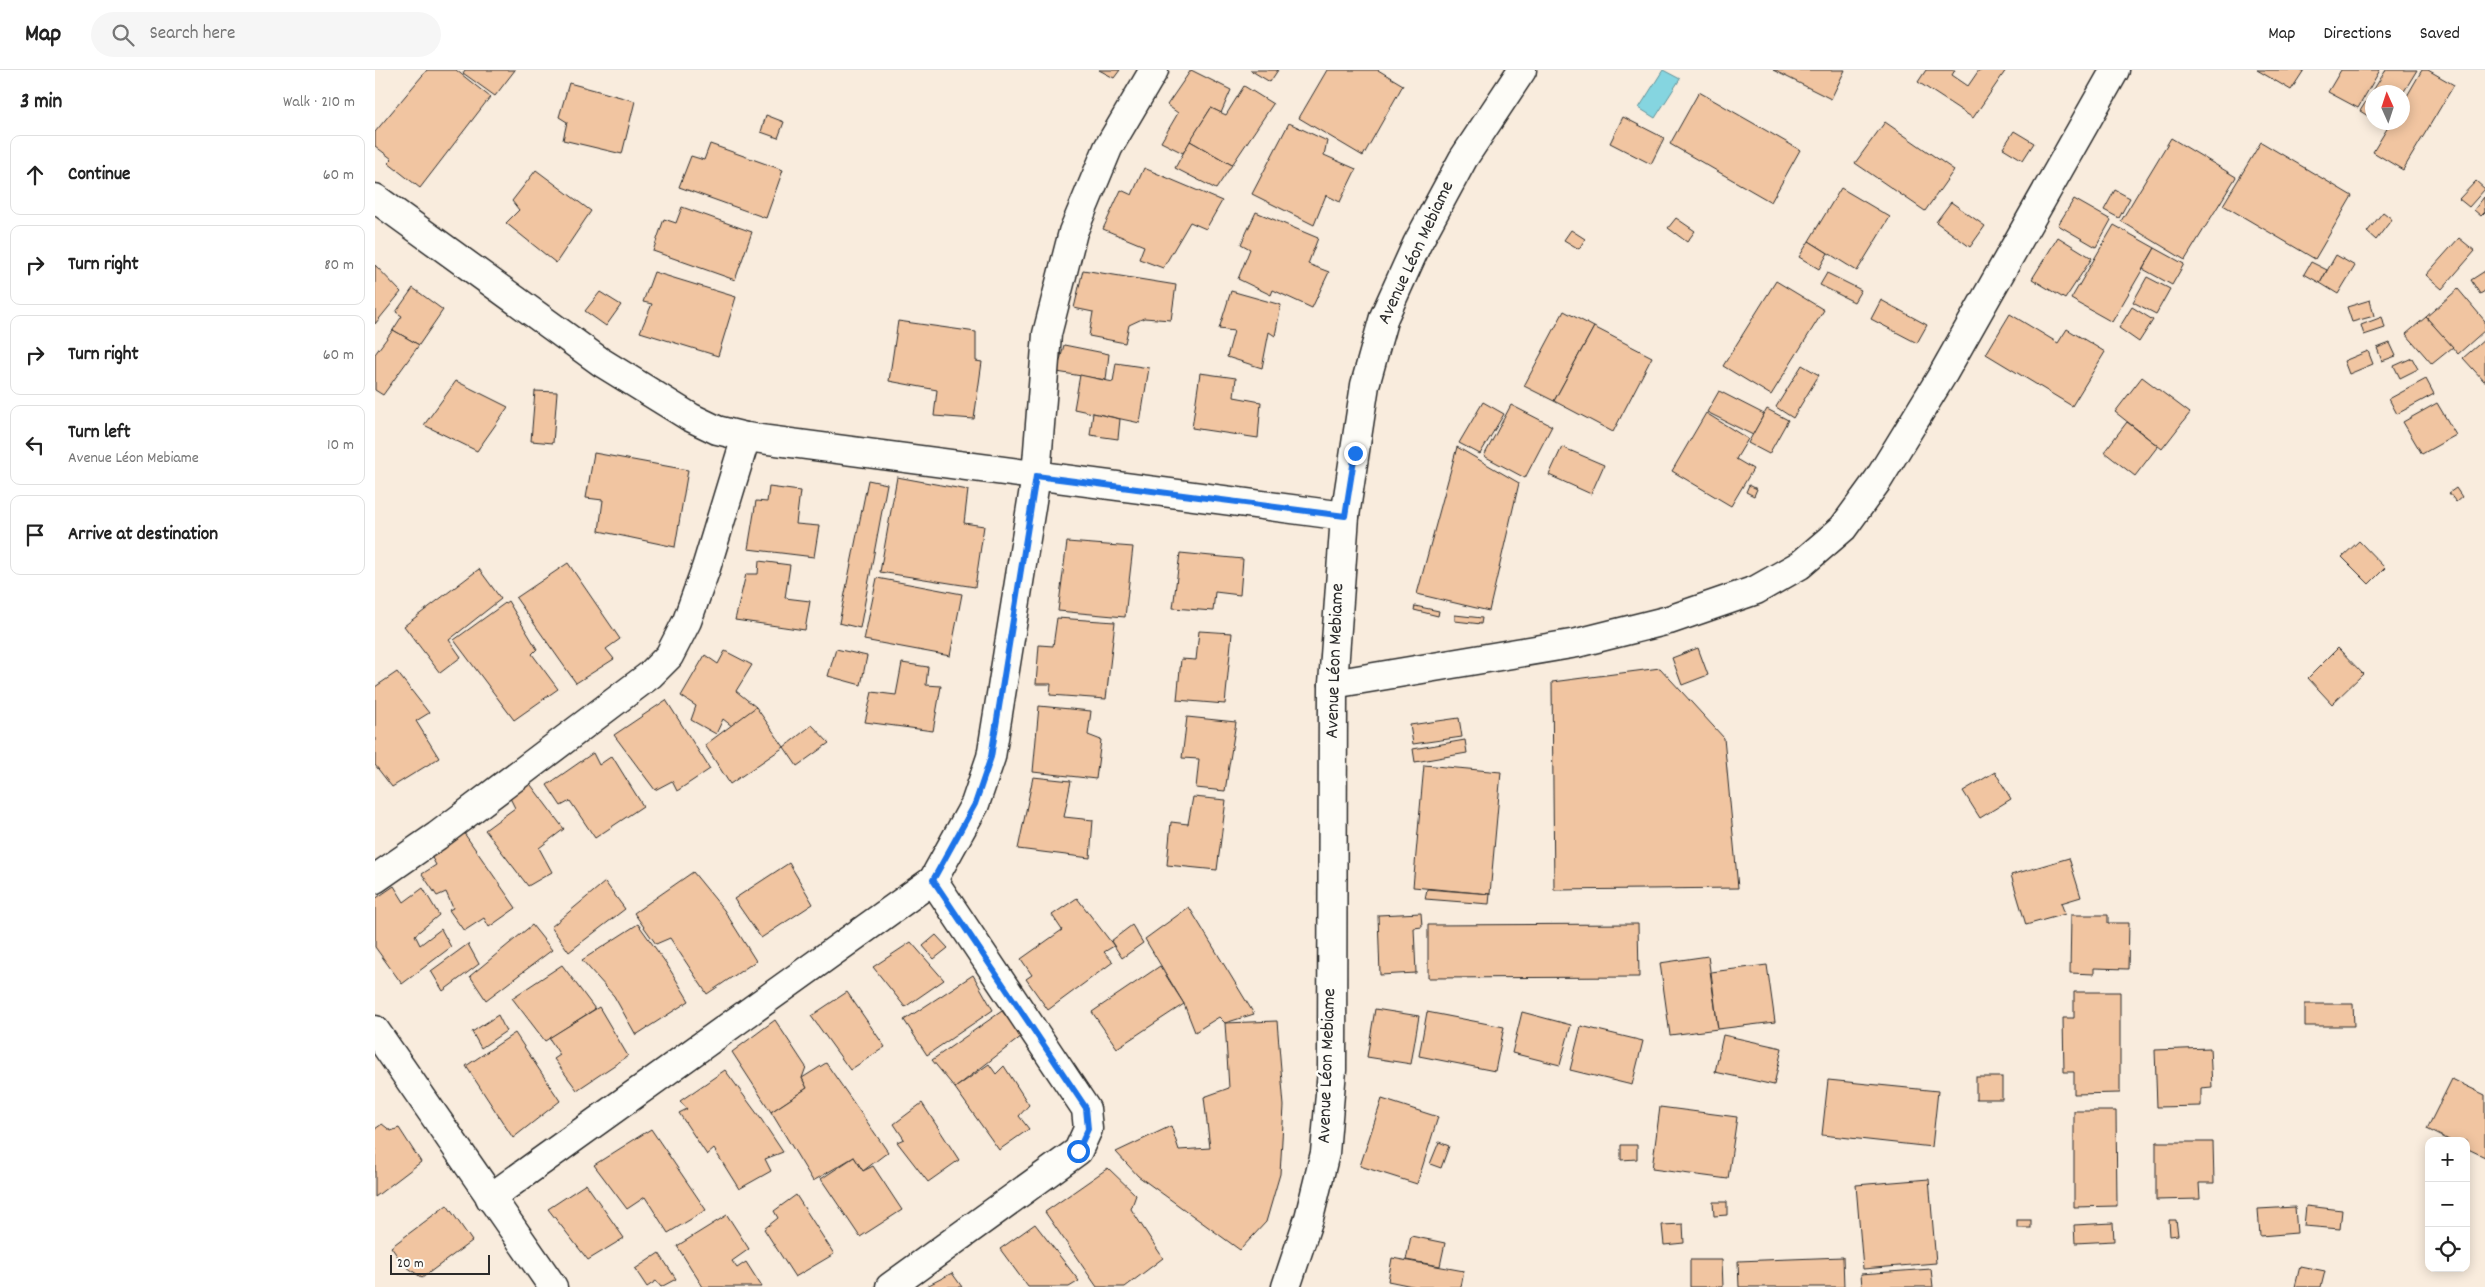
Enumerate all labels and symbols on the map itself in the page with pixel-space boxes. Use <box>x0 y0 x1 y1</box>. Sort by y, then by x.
north arrow <box>2365 85 2410 130</box>
street label: Avenue Léon Mebiame <box>1372 177 1462 329</box>
route end <box>1344 442 1367 465</box>
street label: Avenue Léon Mebiame <box>1320 583 1352 739</box>
street label: Avenue Léon Mebiame <box>1312 988 1344 1144</box>
route start <box>1067 1140 1090 1163</box>
scale bar <box>390 1252 490 1275</box>

